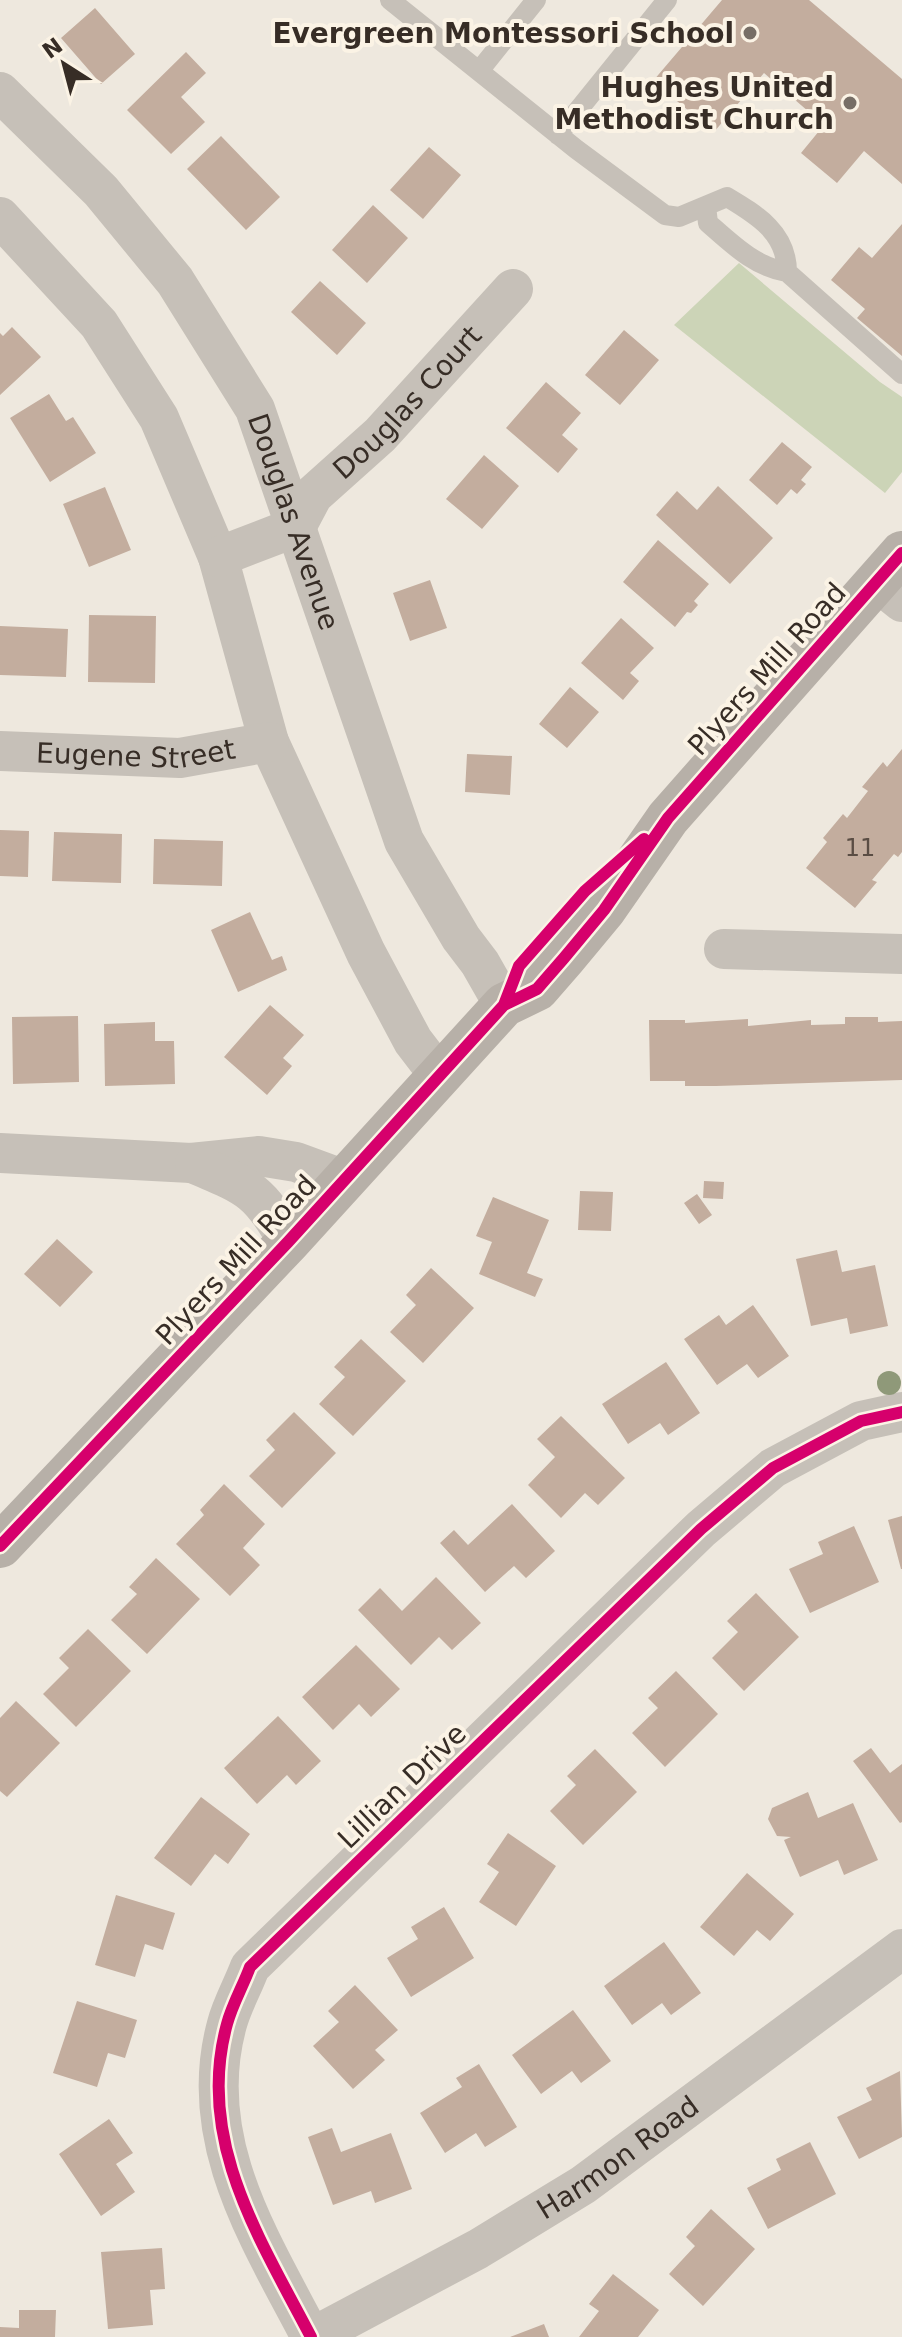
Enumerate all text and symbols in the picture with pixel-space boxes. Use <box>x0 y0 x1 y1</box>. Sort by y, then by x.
place label: Evergreen Montessori School <box>272 17 734 50</box>
north arrow <box>24 24 104 104</box>
marker: Evergreen Montessori School <box>741 24 759 42</box>
text: N <box>38 33 67 64</box>
place label: Hughes United Methodist Church <box>554 71 834 136</box>
marker: Hughes United Methodist Church <box>841 94 859 112</box>
street label: Douglas Court <box>326 319 488 486</box>
street label: Douglas Avenue <box>241 409 346 634</box>
street label: Plyers Mill Road <box>681 576 853 762</box>
street label: Eugene Street <box>36 732 238 774</box>
house number: 11 <box>845 834 875 862</box>
street label: Plyers Mill Road <box>149 1168 323 1352</box>
street label: Lillian Drive <box>331 1717 473 1855</box>
street label: Harmon Road <box>531 2089 705 2226</box>

